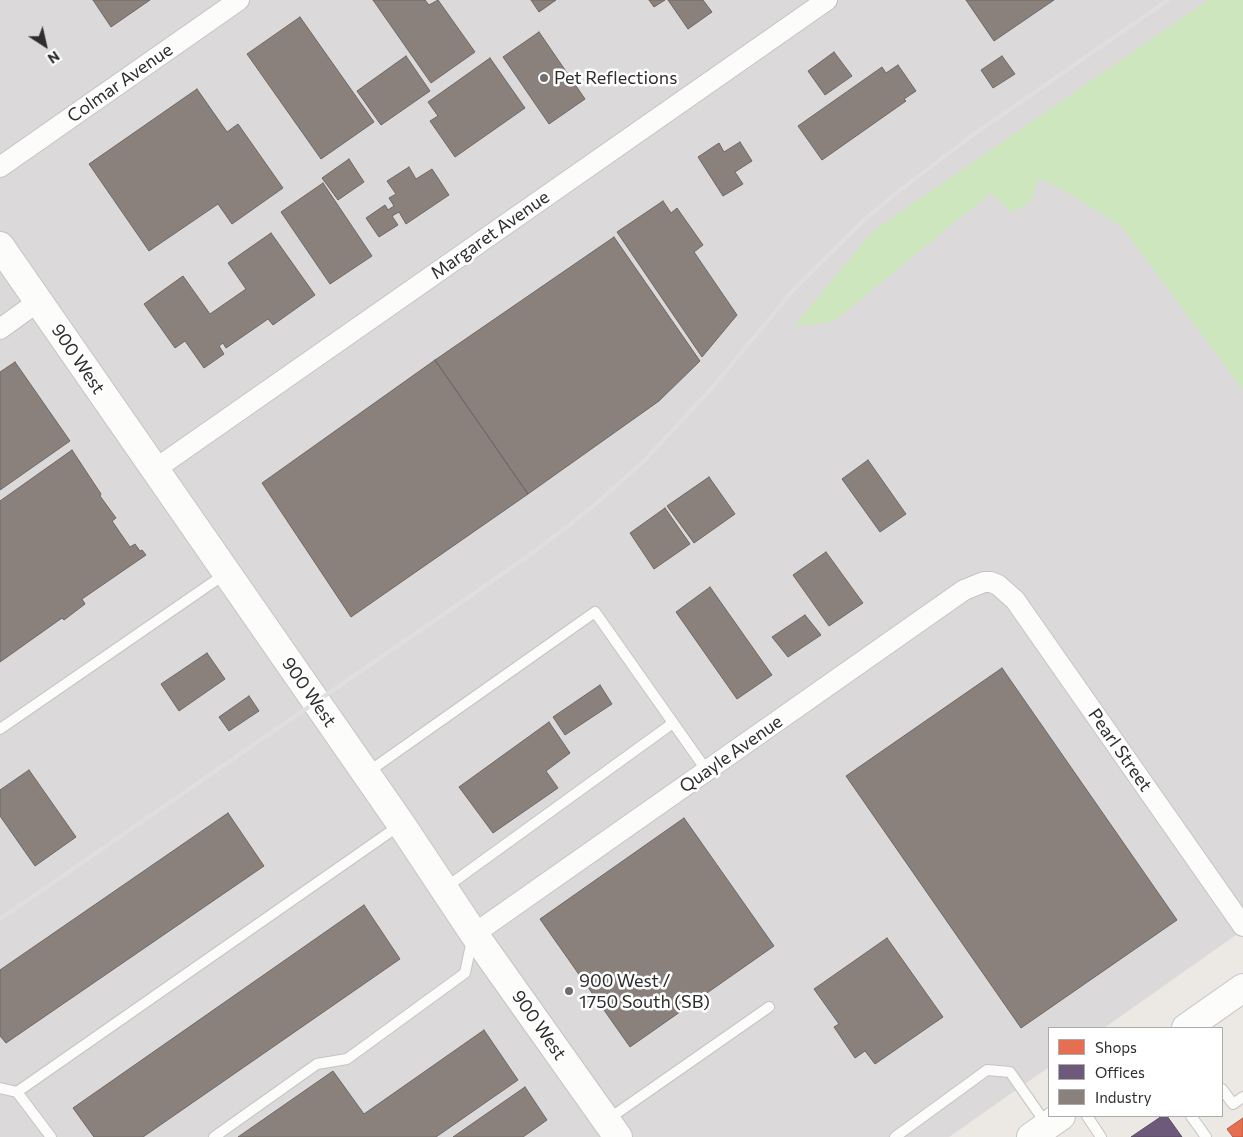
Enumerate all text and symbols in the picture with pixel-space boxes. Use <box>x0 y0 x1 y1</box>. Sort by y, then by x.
north arrow <box>20 20 70 70</box>
street label: Colmar Avenue <box>63 39 177 127</box>
text: N <box>45 48 63 68</box>
place label: Pet Reflections <box>554 67 677 89</box>
marker: Pet Reflections <box>538 72 550 84</box>
street label: Margaret Avenue <box>427 186 553 284</box>
street label: 900 West <box>47 320 109 398</box>
street label: 900 West <box>277 653 341 731</box>
street label: Pearl Street <box>1084 704 1156 796</box>
street label: Quayle Avenue <box>675 711 787 797</box>
place label: 900 West / 1750 South (SB) <box>579 970 710 1012</box>
marker: 900 West / 1750 South (SB) <box>563 985 575 997</box>
street label: 900 West <box>507 986 571 1064</box>
legend <box>1048 1027 1223 1117</box>
text: Shops <box>1095 1038 1137 1056</box>
text: Offices <box>1095 1063 1145 1081</box>
text: Industry <box>1095 1088 1152 1106</box>

